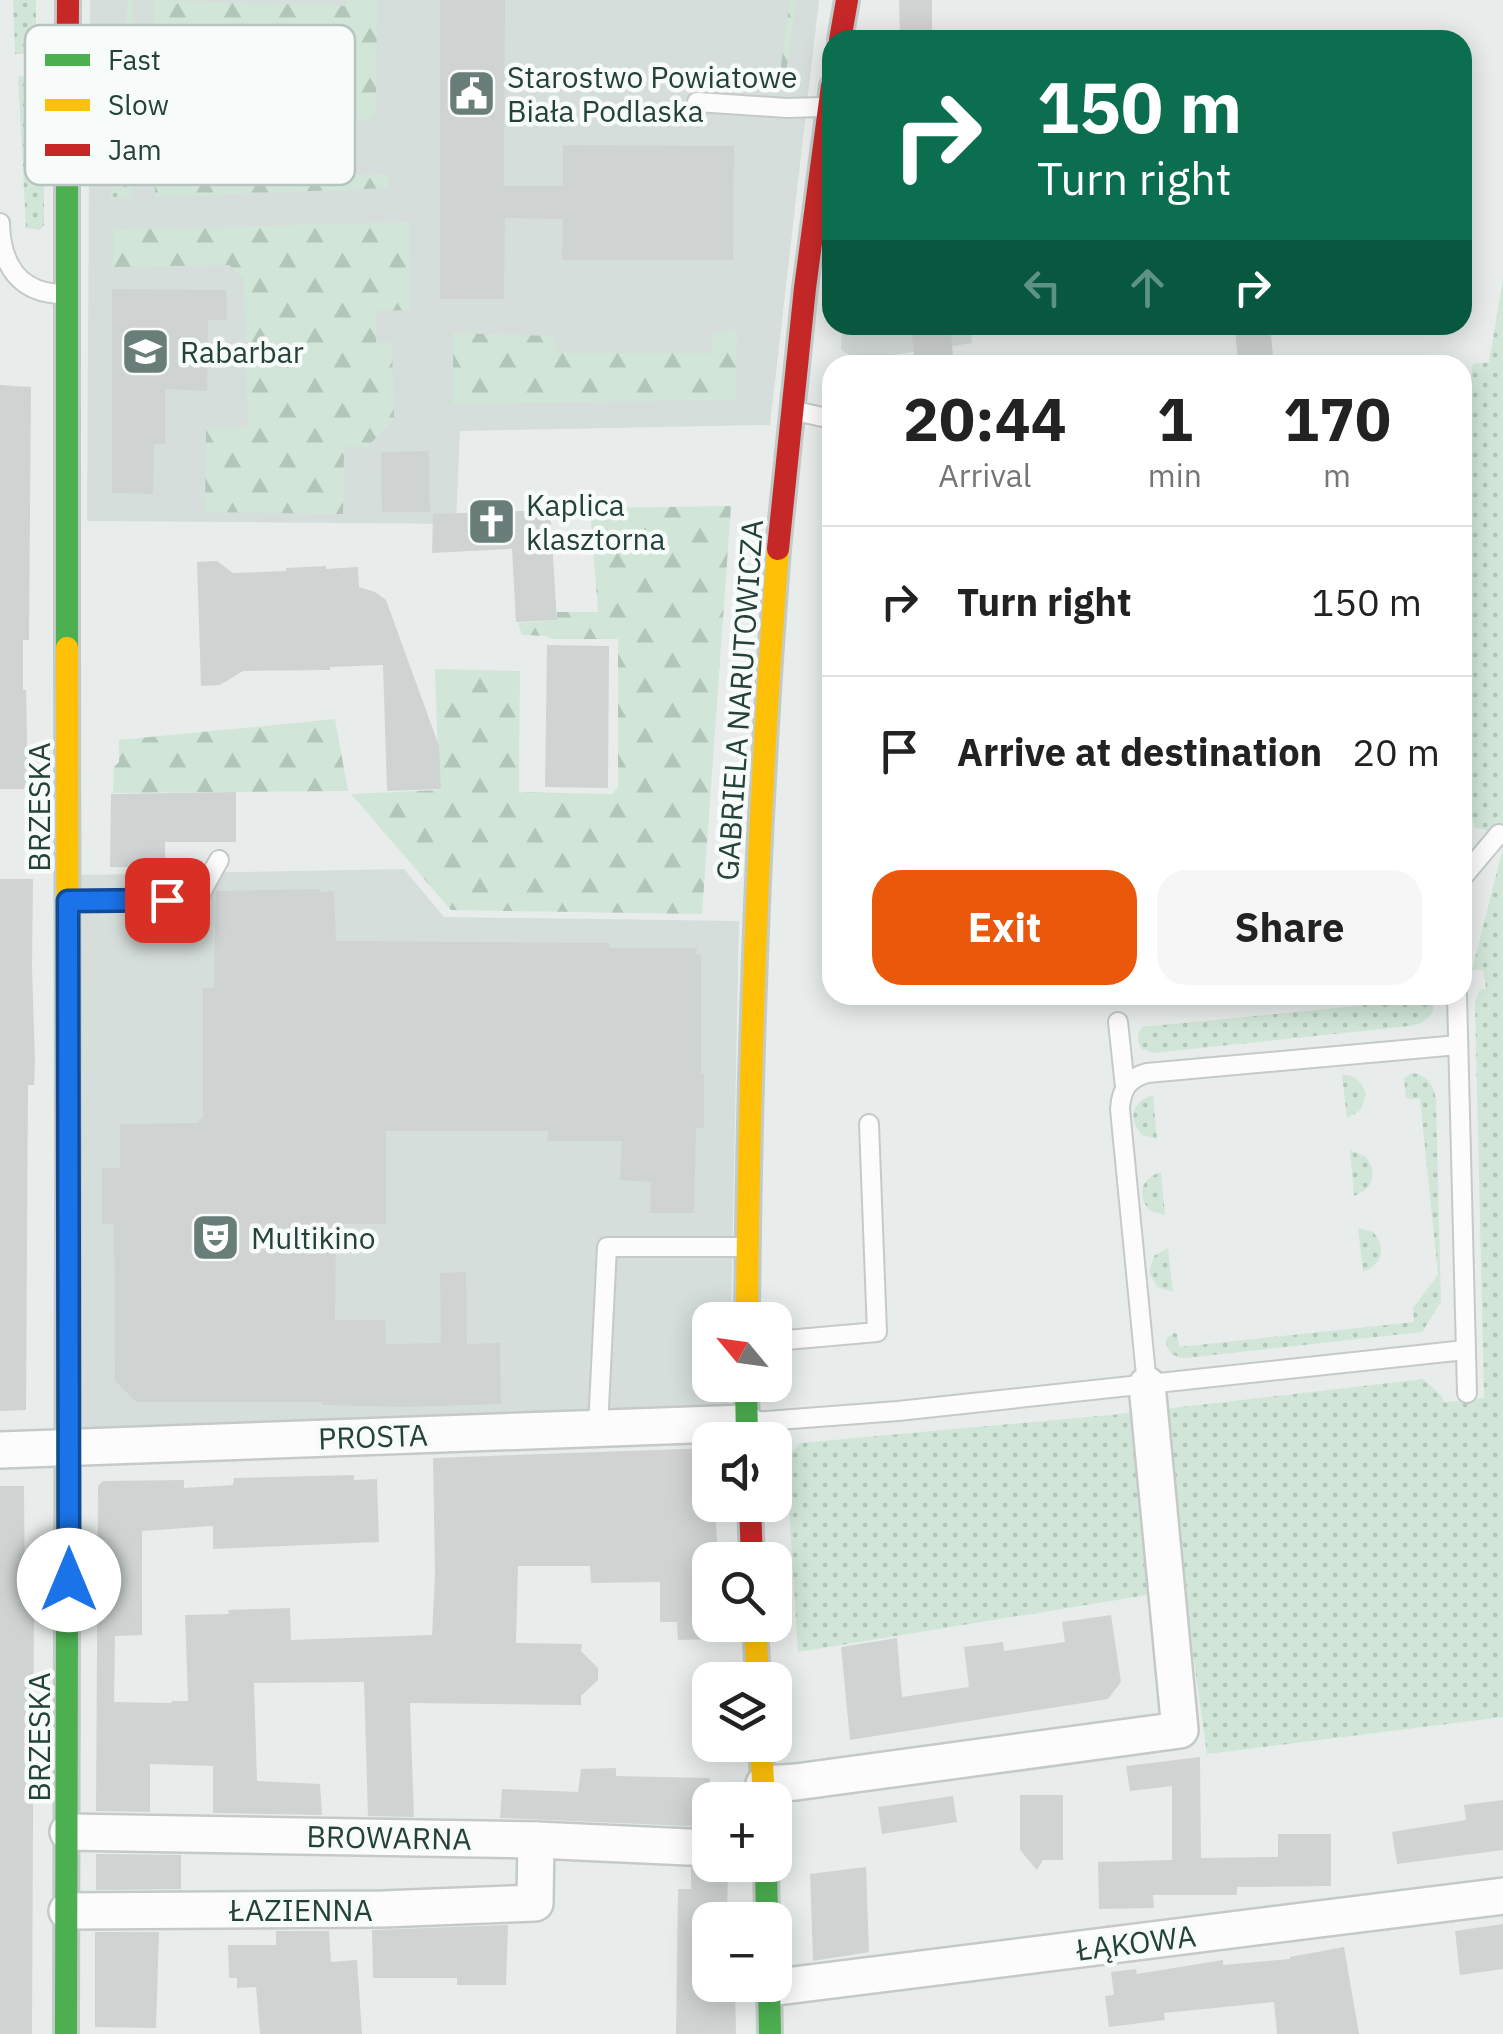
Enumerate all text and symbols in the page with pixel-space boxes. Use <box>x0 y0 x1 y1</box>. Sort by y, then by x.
legend <box>25 25 355 185</box>
text: Fast <box>108 41 161 78</box>
place label: Starostwo Powiatowe Biała Podlaska <box>507 57 798 130</box>
text: 150 m <box>1037 61 1242 152</box>
public building icon: Starostwo Powiatowe Biała Podlaska <box>446 67 498 119</box>
icon: right <box>872 70 1002 200</box>
text: Slow <box>108 86 169 123</box>
text: Jam <box>108 131 162 168</box>
text: Turn right <box>1037 149 1232 207</box>
icon: left <box>1015 260 1070 315</box>
icon: ahead <box>1120 260 1175 315</box>
icon: right <box>1225 260 1280 315</box>
school or university icon: Rabarbar <box>119 325 171 377</box>
place label: Rabarbar <box>180 332 304 371</box>
text: 20:44 <box>903 379 1067 458</box>
text: 1 <box>1157 379 1193 458</box>
text: 170 <box>1283 379 1391 458</box>
text: Arrival <box>938 454 1032 496</box>
text: min <box>1148 454 1202 496</box>
text: m <box>1323 454 1351 496</box>
place label: Kaplica klasztorna <box>526 485 666 558</box>
church icon: Kaplica klasztorna <box>465 495 517 547</box>
street label: GABRIELA NARUTOWICZA <box>707 518 771 882</box>
icon: right <box>872 574 927 629</box>
text: Turn right <box>957 577 1132 626</box>
text: 150 m <box>1311 577 1422 626</box>
icon: arrive <box>872 724 927 779</box>
text: Arrive at destination <box>957 727 1322 776</box>
text: 20 m <box>1352 727 1440 776</box>
street label: BRZESKA <box>19 742 58 872</box>
pin <box>125 858 210 943</box>
button: Exit <box>872 870 1137 985</box>
button: Share <box>1157 870 1422 985</box>
icon: arrive <box>140 873 195 928</box>
theatre icon: Multikino <box>190 1211 242 1263</box>
place label: Multikino <box>251 1218 376 1257</box>
north arrow <box>692 1302 792 1402</box>
map controls <box>692 1302 792 2002</box>
street label: PROSTA <box>317 1415 429 1457</box>
button: sound <box>692 1422 792 1522</box>
position arrow <box>17 1528 121 1632</box>
button: search <box>692 1542 792 1642</box>
button: layers <box>692 1662 792 1762</box>
street label: BRZESKA <box>19 1672 58 1802</box>
button: + <box>692 1782 792 1882</box>
street label: BROWARNA <box>306 1816 472 1858</box>
street label: ŁAZIENNA <box>228 1890 373 1929</box>
button: − <box>692 1902 792 2002</box>
street label: ŁĄKOWA <box>1073 1915 1198 1969</box>

